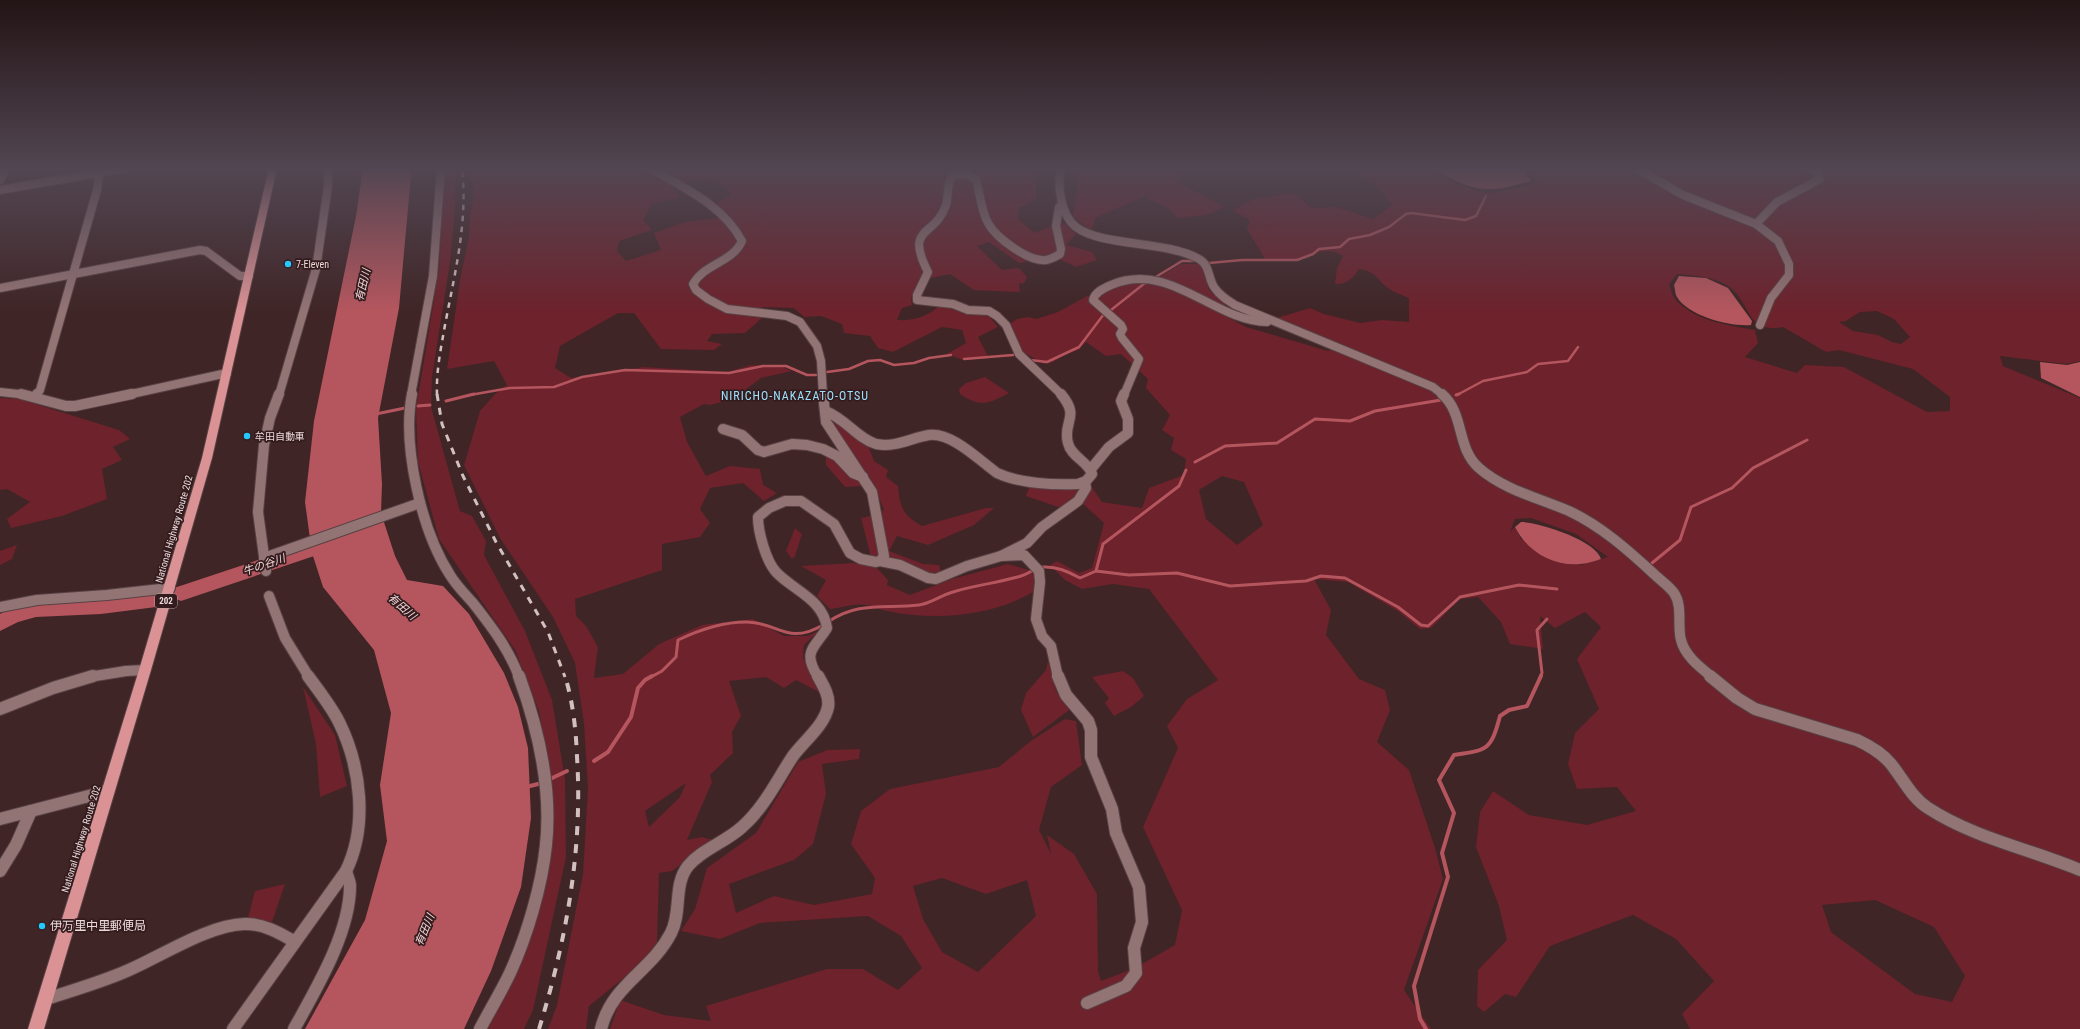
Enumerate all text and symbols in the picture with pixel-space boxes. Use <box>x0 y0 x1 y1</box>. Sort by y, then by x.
marker: 7-Eleven <box>283 259 293 269</box>
place label: 7-Eleven <box>296 259 329 270</box>
water label: 有田川 <box>353 266 373 303</box>
district label: NIRICHO-NAKAZATO-OTSU <box>721 389 869 403</box>
marker: 牟田自動車 <box>242 431 252 441</box>
place label: 牟田自動車 <box>255 431 305 442</box>
street label: National Highway Route 202 <box>153 474 195 584</box>
water label: 牛の谷川 <box>241 551 288 578</box>
water label: 有田川 <box>385 591 419 623</box>
road number: 202 <box>155 594 177 608</box>
street label: National Highway Route 202 <box>59 784 103 894</box>
water label: 有田川 <box>413 911 438 948</box>
place label: 伊万里中里郵便局 <box>50 919 146 933</box>
marker: 伊万里中里郵便局 <box>37 921 47 931</box>

